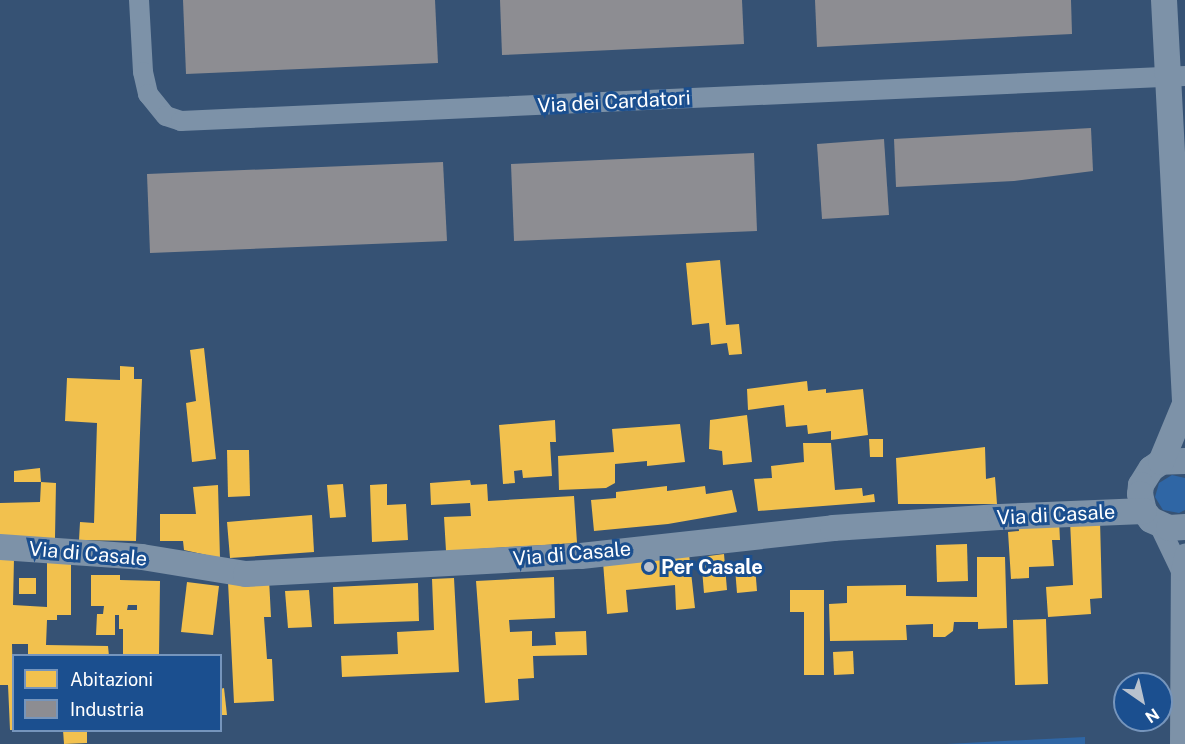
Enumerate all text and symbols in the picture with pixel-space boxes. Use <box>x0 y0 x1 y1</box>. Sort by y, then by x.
street label: Via dei Cardatori <box>537 86 691 118</box>
street label: Via di Casale <box>996 500 1116 530</box>
street label: Via di Casale <box>28 537 148 571</box>
street label: Via di Casale <box>512 537 632 571</box>
place label: Per Casale <box>661 555 763 579</box>
marker: Per Casale <box>642 560 656 574</box>
legend <box>12 654 222 732</box>
text: Abitazioni <box>70 669 153 690</box>
north arrow <box>1113 672 1173 732</box>
text: Industria <box>70 699 144 720</box>
text: N <box>1142 704 1163 727</box>

